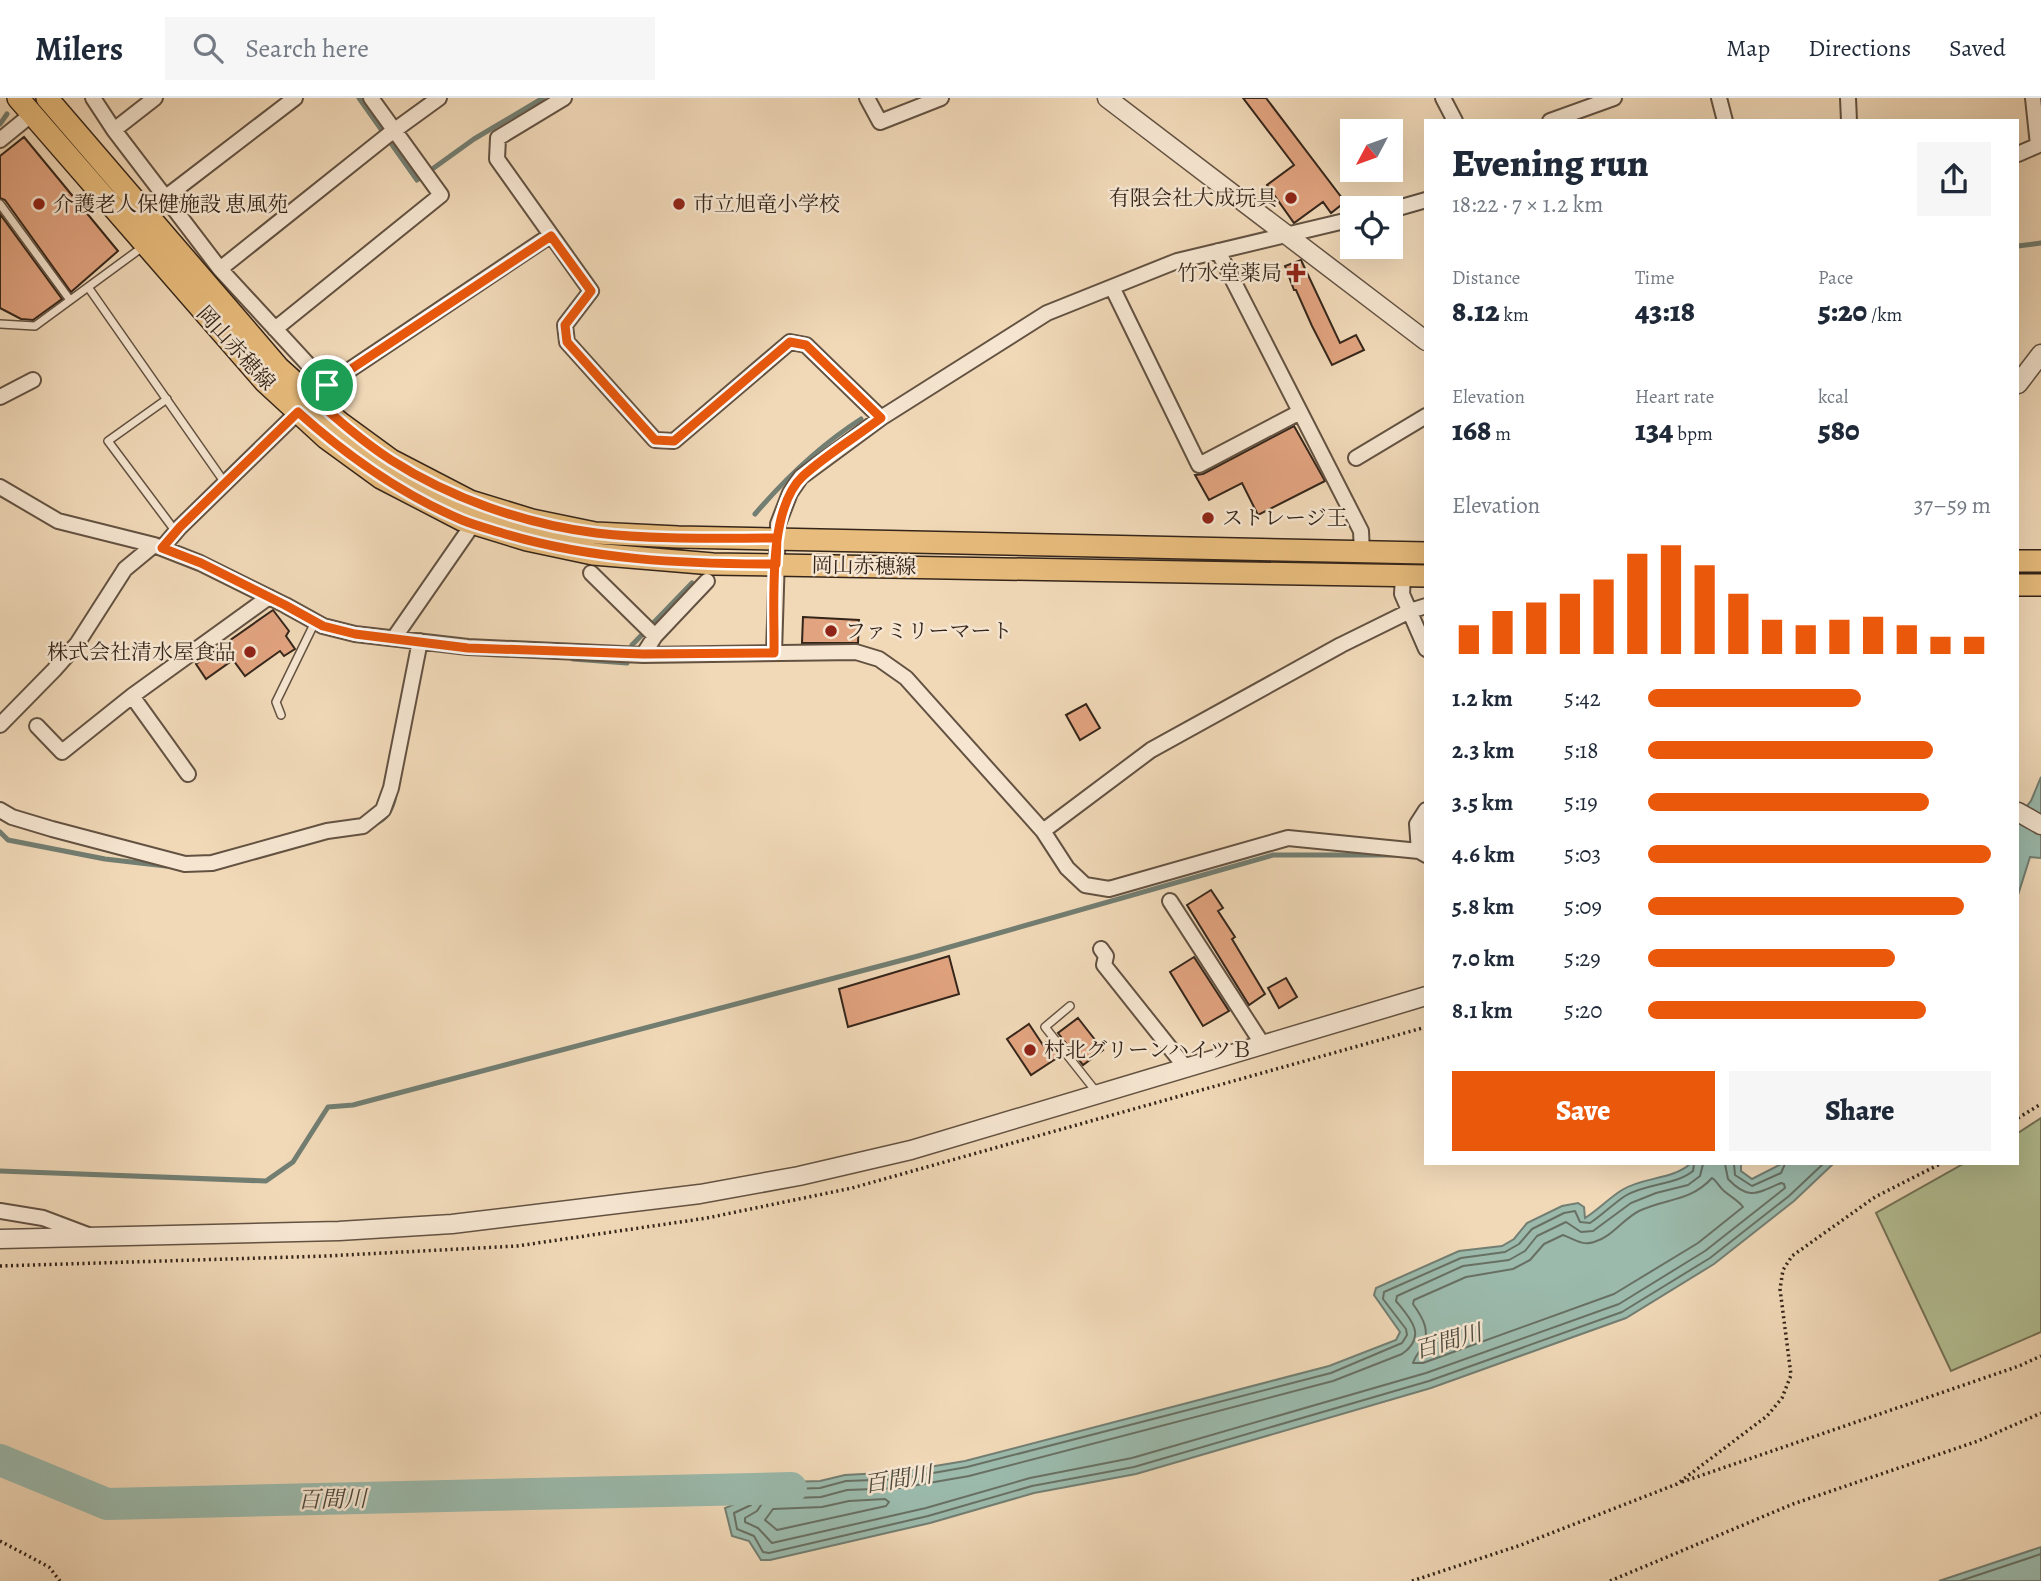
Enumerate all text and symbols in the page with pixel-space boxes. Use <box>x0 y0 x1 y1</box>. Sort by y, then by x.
search box <box>165 17 655 80</box>
text: Milers <box>35 26 123 71</box>
icon: search <box>189 29 227 67</box>
text: Search here <box>245 31 369 66</box>
text: Map <box>1726 32 1770 64</box>
text: Directions <box>1808 32 1911 64</box>
text: Saved <box>1949 32 2006 64</box>
north arrow <box>1340 119 1404 182</box>
map controls <box>1340 119 1403 259</box>
text: Evening run <box>1452 137 1649 189</box>
button: share <box>1917 142 1991 216</box>
place label: 有限会社大成玩具 <box>1109 184 1277 212</box>
text: 18:22 · 7 × 1.2 km <box>1452 189 1603 220</box>
place label: 介護老人保健施設 恵風苑 <box>53 190 288 218</box>
place label: 市立旭竜小学校 <box>693 190 840 218</box>
marker: 有限会社大成玩具 <box>1283 190 1299 206</box>
marker: 介護老人保健施設 恵風苑 <box>31 196 47 212</box>
marker: 市立旭竜小学校 <box>671 196 687 212</box>
button: locate <box>1340 196 1403 259</box>
place label: 竹水堂薬局 <box>1177 259 1282 287</box>
marker: 竹水堂薬局 <box>1288 265 1304 281</box>
text: Distance <box>1452 265 1520 291</box>
text: Time <box>1635 265 1674 291</box>
text: Pace <box>1818 265 1853 291</box>
text: 8.12 <box>1452 291 1500 331</box>
text: 43:18 <box>1635 291 1695 331</box>
text: 5:20 <box>1818 291 1867 331</box>
street label: 岡山赤穂線 <box>190 300 282 396</box>
text: km <box>1500 302 1529 328</box>
text: /km <box>1867 302 1902 328</box>
pin <box>297 355 357 415</box>
icon: arrive <box>308 366 346 404</box>
text: Elevation <box>1452 384 1525 410</box>
text: Heart rate <box>1635 384 1714 410</box>
text: kcal <box>1818 384 1848 410</box>
text: 168 <box>1452 410 1491 450</box>
text: 134 <box>1635 410 1674 450</box>
text: 580 <box>1818 410 1860 450</box>
text: m <box>1491 421 1511 447</box>
text: bpm <box>1674 421 1713 447</box>
text: Elevation <box>1452 490 1540 521</box>
text: 37–59 m <box>1914 490 1991 521</box>
place label: ストレージ王 <box>1222 504 1348 532</box>
marker: ストレージ王 <box>1200 510 1216 526</box>
street label: 岡山赤穂線 <box>811 551 917 581</box>
place label: ファミリーマート <box>845 617 1013 645</box>
marker: ファミリーマート <box>823 623 839 639</box>
place label: 株式会社清水屋食品 <box>47 638 236 666</box>
marker: 株式会社清水屋食品 <box>242 644 258 660</box>
text: 1.2 km <box>1452 683 1513 714</box>
text: 5:42 <box>1564 683 1601 714</box>
text: 2.3 km <box>1452 735 1515 766</box>
text: 5:18 <box>1564 735 1598 766</box>
text: 3.5 km <box>1452 787 1513 818</box>
text: 5:19 <box>1564 787 1598 818</box>
text: 4.6 km <box>1452 839 1515 870</box>
text: 5:03 <box>1564 839 1601 870</box>
text: 5.8 km <box>1452 891 1514 922</box>
text: 5:09 <box>1564 891 1602 922</box>
text: 7.0 km <box>1452 943 1515 974</box>
text: 5:29 <box>1564 943 1601 974</box>
text: 8.1 km <box>1452 995 1513 1026</box>
text: 5:20 <box>1564 995 1603 1026</box>
place label: 村北グリーンハイツＢ <box>1044 1036 1252 1064</box>
marker: 村北グリーンハイツＢ <box>1022 1042 1038 1058</box>
button: Save <box>1452 1071 1715 1151</box>
button: Share <box>1729 1071 1991 1151</box>
water label: 百間川 <box>1411 1316 1488 1366</box>
water label: 百間川 <box>862 1458 938 1500</box>
water label: 百間川 <box>297 1483 370 1516</box>

